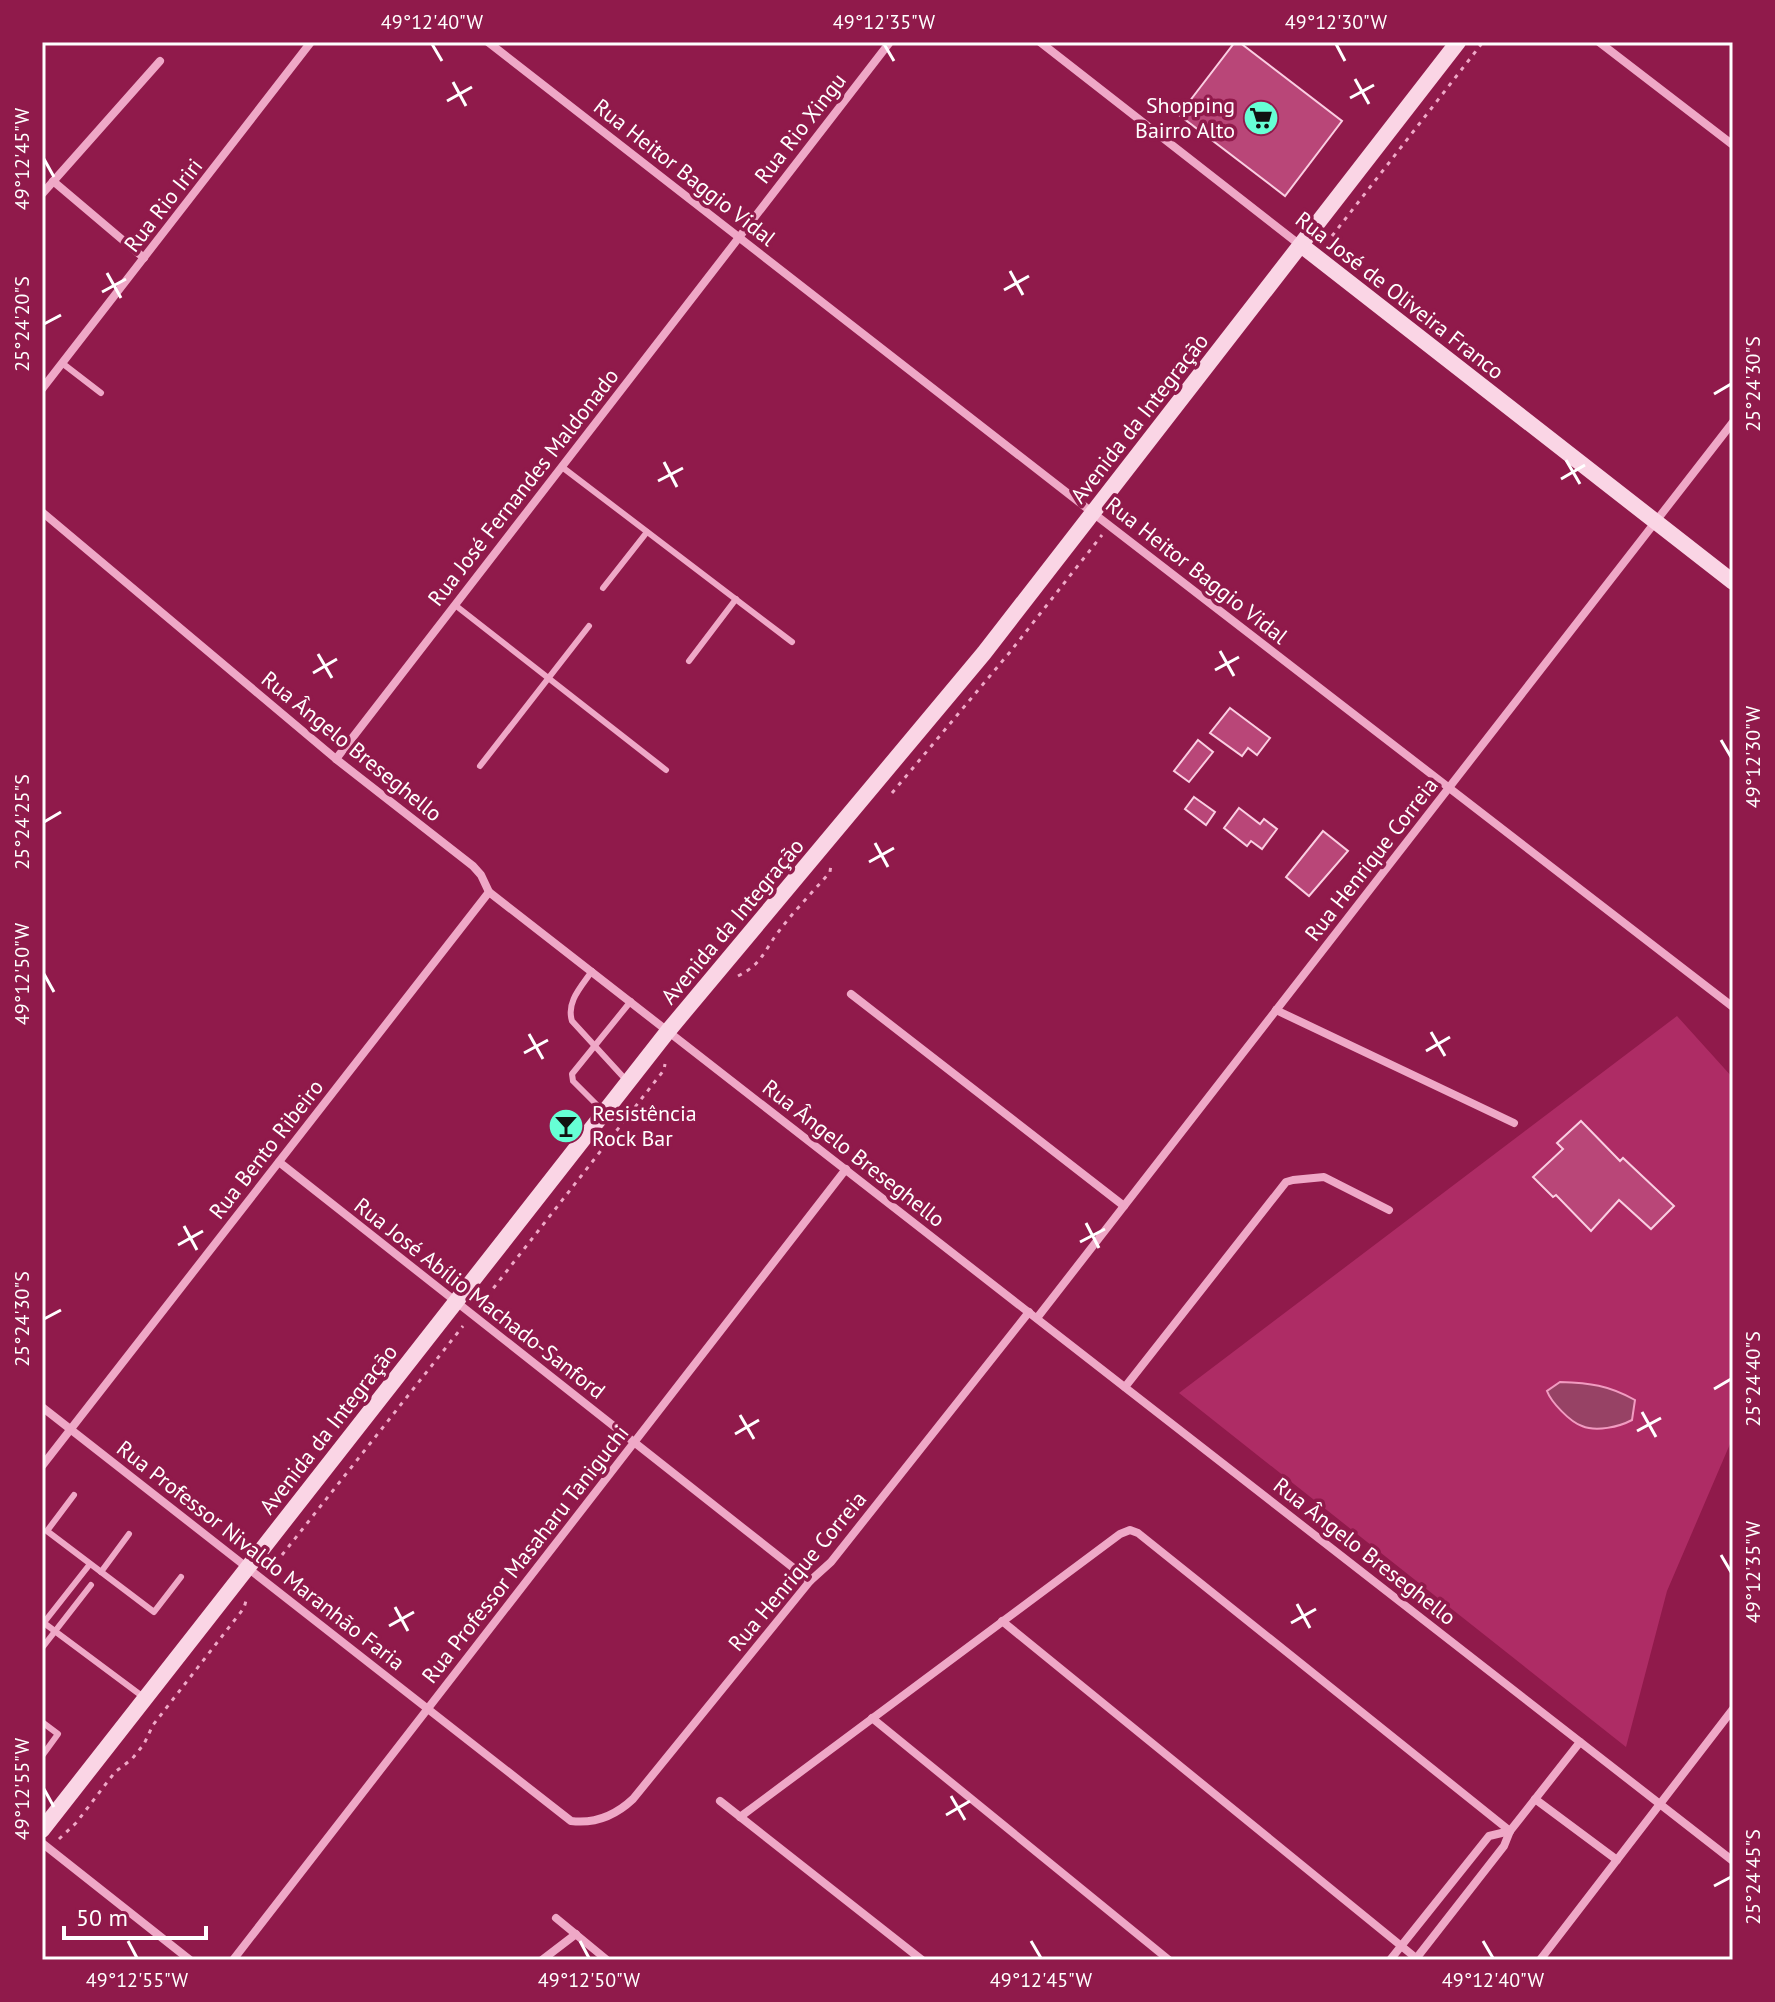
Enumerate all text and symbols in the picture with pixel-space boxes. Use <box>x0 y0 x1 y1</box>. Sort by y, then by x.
text: 49°12'40"W <box>381 9 484 35</box>
text: 49°12'35"W <box>833 9 936 35</box>
text: 49°12'30"W <box>1285 9 1388 35</box>
street label: Rua Rio Xingu <box>748 67 852 189</box>
place label: Shopping Bairro Alto <box>1135 91 1235 144</box>
street label: Rua Heitor Baggio Vidal <box>588 92 782 252</box>
supermarket icon: Shopping Bairro Alto <box>1242 99 1280 137</box>
text: 49°12'45"W <box>9 107 35 210</box>
street label: Rua Rio Iriri <box>118 153 208 257</box>
street label: Rua José de Oliveira Franco <box>1290 205 1510 385</box>
text: 25°24'20"S <box>9 276 35 372</box>
street label: Avenida da Integração <box>1064 327 1214 509</box>
text: 25°24'30"S <box>1740 336 1766 432</box>
street label: Rua José Fernandes Maldonado <box>421 362 625 612</box>
street label: Rua Heitor Baggio Vidal <box>1100 490 1294 650</box>
street label: Rua Ângelo Breseghello <box>256 665 448 827</box>
text: 49°12'30"W <box>1740 705 1766 808</box>
street label: Rua Henrique Correia <box>1298 772 1444 946</box>
text: 25°24'25"S <box>9 774 35 870</box>
street label: Avenida da Integração <box>654 832 810 1010</box>
text: 49°12'50"W <box>9 922 35 1025</box>
street label: Rua Ângelo Breseghello <box>757 1073 951 1233</box>
street label: Rua Bento Ribeiro <box>203 1074 329 1224</box>
place label: Resistência Rock Bar <box>592 1099 697 1152</box>
bar icon: Resistência Rock Bar <box>547 1107 585 1145</box>
street label: Rua José Abílio Machado-Sanford <box>349 1191 611 1405</box>
text: 25°24'30"S <box>9 1271 35 1367</box>
text: 25°24'40"S <box>1740 1331 1766 1427</box>
street label: Avenida da Integração <box>253 1338 403 1520</box>
street label: Rua Professor Masaharu Taniguchi <box>415 1419 635 1689</box>
street label: Rua Professor Nivaldo Maranhão Faria <box>111 1434 411 1676</box>
street label: Rua Ângelo Breseghello <box>1268 1471 1462 1631</box>
street label: Rua Henrique Correia <box>722 1485 872 1657</box>
text: 49°12'35"W <box>1740 1520 1766 1623</box>
text: 49°12'55"W <box>9 1737 35 1840</box>
text: 25°24'45"S <box>1740 1829 1766 1925</box>
scale bar <box>64 1890 206 1940</box>
text: 50 m <box>76 1902 128 1933</box>
text: 49°12'55"W <box>86 1967 189 1993</box>
text: 49°12'50"W <box>538 1967 641 1993</box>
text: 49°12'45"W <box>990 1967 1093 1993</box>
text: 49°12'40"W <box>1442 1967 1545 1993</box>

